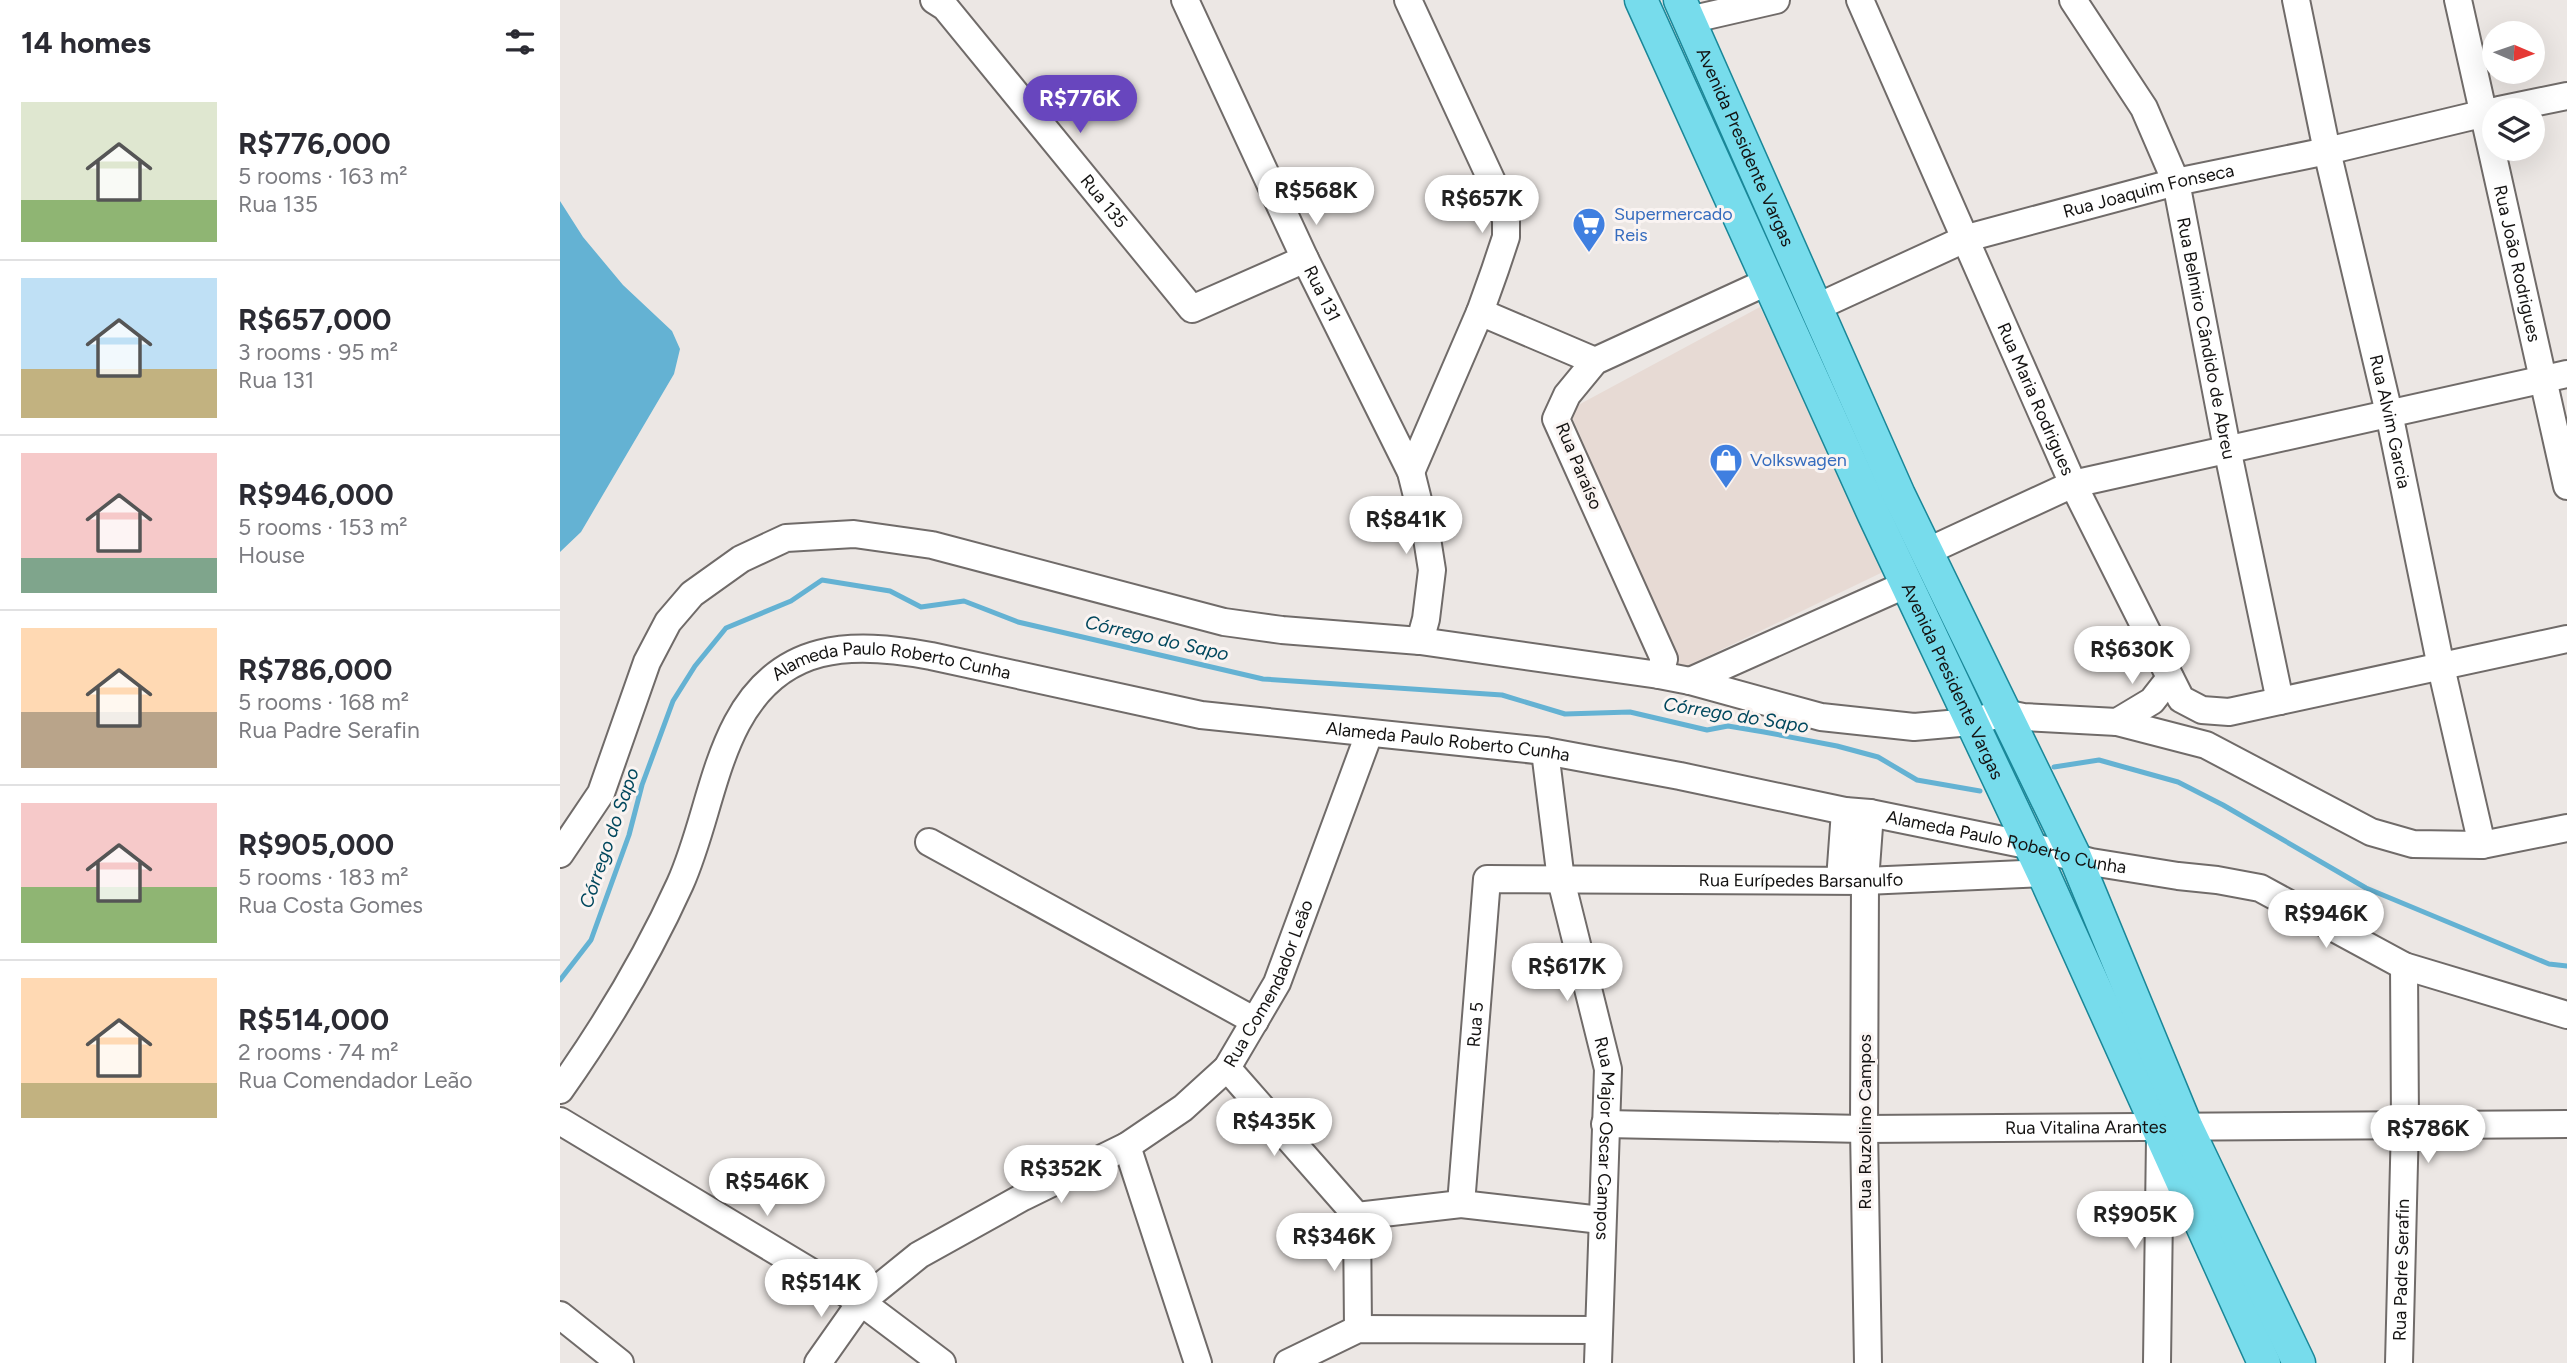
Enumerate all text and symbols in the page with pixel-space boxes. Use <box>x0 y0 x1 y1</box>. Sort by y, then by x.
north arrow <box>2482 21 2544 84</box>
map controls <box>2482 21 2545 161</box>
icon: filters <box>501 23 539 61</box>
text: 14 homes <box>21 24 151 61</box>
street label: Avenida Presidente Vargas <box>1692 44 1799 250</box>
pin: R$776K <box>1023 76 1137 135</box>
text: R$776K <box>1039 84 1121 112</box>
button: layers <box>2482 98 2545 161</box>
text: R$776,000 <box>238 125 391 162</box>
icon: home <box>77 130 161 214</box>
street label: Rua Joaquim Fonseca <box>2061 159 2236 223</box>
text: 5 rooms · 163 m² <box>238 162 407 190</box>
pin: R$568K <box>1259 168 1373 227</box>
street label: Rua 135 <box>1076 170 1132 232</box>
text: R$568K <box>1274 176 1358 204</box>
pin: R$657K <box>1425 176 1539 235</box>
street label: Rua João Rodrigues <box>2489 183 2545 344</box>
text: R$657K <box>1441 184 1523 212</box>
text: Rua 135 <box>238 190 318 218</box>
place label: Supermercado Reis <box>1614 203 1733 246</box>
supermarket icon: Supermercado Reis <box>1570 205 1608 254</box>
street label: Rua Belmiro Cândido de Abreu <box>2172 215 2240 461</box>
street label: Rua 131 <box>1299 262 1345 325</box>
text: R$657,000 <box>238 301 392 338</box>
icon: home <box>77 306 161 390</box>
street label: Rua Maria Rodrigues <box>1992 319 2079 479</box>
text: 3 rooms · 95 m² <box>238 338 398 366</box>
street label: Rua Alvim Garcia <box>2365 352 2415 491</box>
text: Rua 131 <box>238 366 314 394</box>
street label: Rua Paraíso <box>1551 419 1607 513</box>
shop icon: Volkswagen <box>1707 441 1745 490</box>
place label: Volkswagen <box>1750 449 1847 471</box>
text: R$946,000 <box>238 476 394 513</box>
icon: home <box>77 481 161 565</box>
pin: R$841K <box>1349 496 1463 556</box>
text: R$841K <box>1365 505 1447 533</box>
text: 5 rooms · 153 m² <box>238 513 408 541</box>
text: House <box>238 541 305 569</box>
street label: Avenida Presidente Vargas <box>1897 579 2008 783</box>
water label: Córrego do Sapo <box>1083 610 1231 666</box>
pin: R$630K <box>2075 626 2189 686</box>
text: R$630K <box>2090 635 2174 663</box>
text: Alameda Paulo Roberto Cunha <box>767 637 1013 685</box>
text: R$786,000 <box>238 651 392 688</box>
icon: home <box>77 656 161 740</box>
street label: Alameda Paulo Roberto Cunha <box>770 665 1016 695</box>
text: 5 rooms · 168 m² <box>238 688 409 716</box>
water label: Córrego do Sapo <box>1662 692 1810 738</box>
text: Rua Padre Serafin <box>238 716 420 744</box>
street label: Alameda Paulo Roberto Cunha <box>1325 717 1572 766</box>
water label: Córrego do Sapo <box>574 765 644 911</box>
street label: Alameda Paulo Roberto Cunha <box>1884 806 2128 879</box>
text: R$905,000 <box>238 826 394 863</box>
icon: home <box>77 831 161 915</box>
text: 5 rooms · 183 m² <box>238 863 409 891</box>
street label: Rua Eurípedes Barsanulfo <box>1699 868 1904 892</box>
pin: R$946K <box>2269 890 2383 950</box>
text: Rua Costa Gomes <box>238 891 423 919</box>
street label: Rua Comendador Leão <box>1219 897 1318 1071</box>
text: R$946K <box>2284 899 2368 927</box>
pin: R$617K <box>1510 944 1624 1003</box>
text: R$617K <box>1528 952 1606 980</box>
text: R$514,000 <box>238 1001 389 1038</box>
street label: Rua 5 <box>1463 1001 1488 1048</box>
icon: home <box>77 1006 161 1090</box>
street label: Rua Ruzolino Campos <box>1854 1034 1876 1210</box>
street label: Rua Major Oscar Campos <box>1589 1035 1619 1241</box>
text: 2 rooms · 74 m² <box>238 1038 399 1066</box>
text: Rua Comendador Leão <box>238 1066 473 1094</box>
pin: R$435K <box>1217 1098 1331 1158</box>
pin: R$786K <box>2371 1106 2485 1165</box>
text: R$435K <box>1232 1107 1316 1135</box>
text: R$786K <box>2386 1114 2470 1142</box>
street label: Rua Vitalina Arantes <box>2005 1116 2167 1139</box>
pin: R$352K <box>1004 1146 1118 1205</box>
text: R$352K <box>1020 1154 1102 1182</box>
pin: R$546K <box>710 1158 824 1218</box>
text: R$546K <box>725 1167 809 1195</box>
pin: R$905K <box>2078 1192 2192 1251</box>
street label: Rua Padre Serafin <box>2389 1199 2414 1341</box>
text: R$905K <box>2093 1200 2177 1228</box>
pin: R$346K <box>1277 1214 1391 1273</box>
text: R$346K <box>1292 1222 1376 1250</box>
pin: R$514K <box>764 1260 878 1319</box>
text: R$514K <box>781 1268 861 1296</box>

